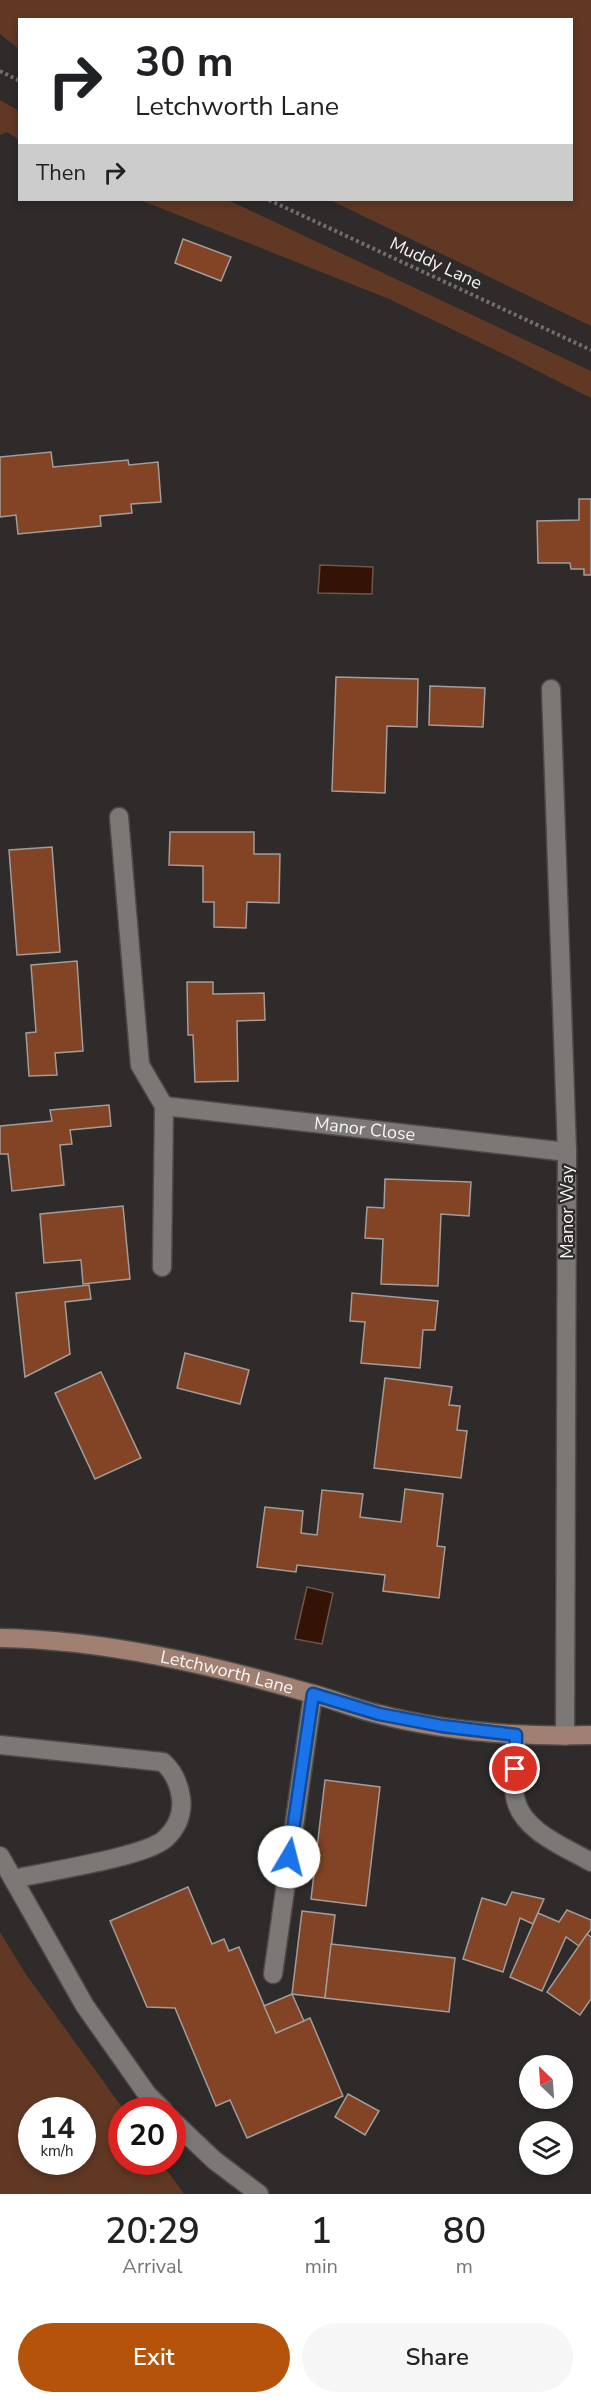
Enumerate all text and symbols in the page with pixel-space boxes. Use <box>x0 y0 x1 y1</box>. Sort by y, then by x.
text: 30 m <box>135 34 234 91</box>
icon: right <box>36 42 114 120</box>
text: Letchworth Lane <box>135 88 339 125</box>
icon: right <box>98 156 131 189</box>
text: Then <box>36 158 86 188</box>
street label: Muddy Lane <box>386 231 486 295</box>
street label: Manor Close <box>313 1111 417 1147</box>
street label: Manor Way <box>555 1164 579 1259</box>
street label: Letchworth Lane <box>158 1645 296 1700</box>
pin <box>489 1743 540 1794</box>
icon: arrive <box>498 1752 531 1785</box>
position arrow <box>257 1825 321 1889</box>
north arrow <box>519 2055 573 2109</box>
map controls <box>519 2055 573 2175</box>
speed limit sign: 20 <box>108 2097 186 2175</box>
text: 14 <box>39 2108 75 2149</box>
button: layers <box>519 2121 573 2175</box>
text: km/h <box>40 2141 74 2161</box>
text: 20:29 <box>105 2207 200 2256</box>
text: 1 <box>311 2207 332 2256</box>
text: 80 <box>443 2207 486 2256</box>
text: Arrival <box>122 2253 182 2280</box>
text: min <box>305 2253 338 2280</box>
text: m <box>456 2253 473 2280</box>
button: Exit <box>18 2323 290 2392</box>
button: Share <box>302 2323 573 2392</box>

